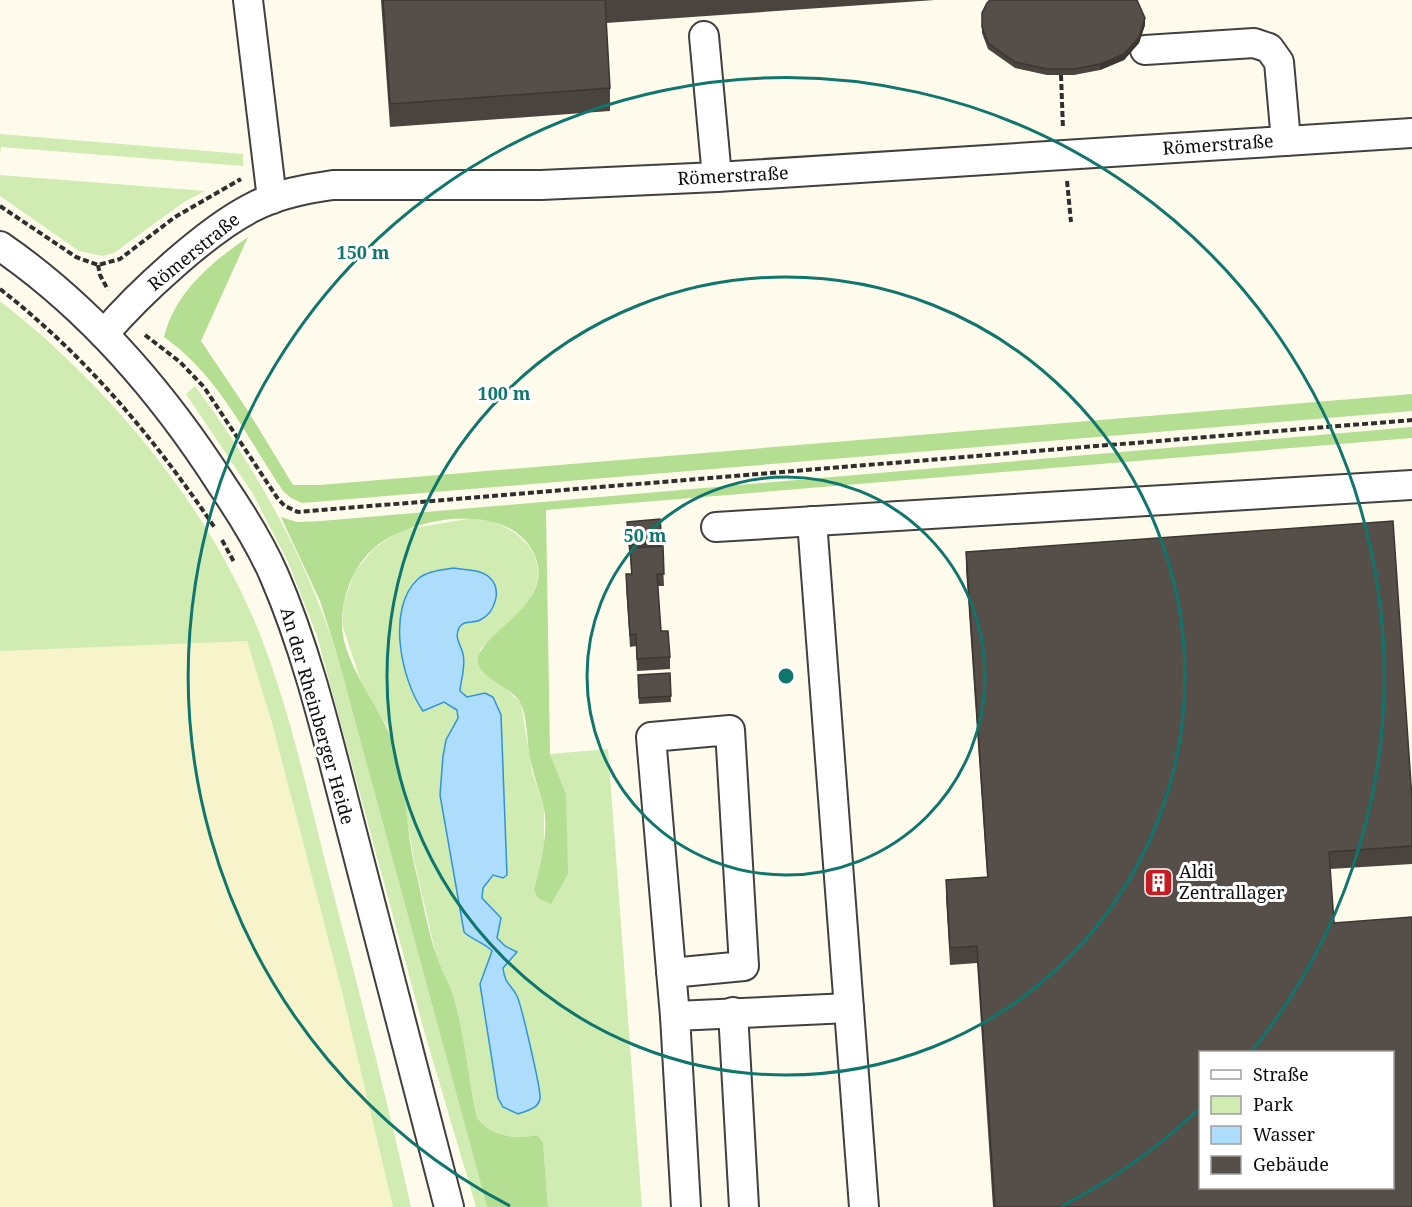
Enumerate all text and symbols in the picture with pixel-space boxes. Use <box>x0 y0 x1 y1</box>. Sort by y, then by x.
street label: Römerstraße <box>1162 128 1274 160</box>
street label: Römerstraße <box>677 160 789 190</box>
street label: Römerstraße <box>143 207 244 296</box>
text: 150 m <box>337 240 390 264</box>
text: 100 m <box>478 381 531 405</box>
text: 50 m <box>624 523 667 547</box>
street label: An der Rheinberger Heide <box>275 604 361 827</box>
centre of rings <box>776 666 796 686</box>
place label: Aldi Zentrallager <box>1179 859 1285 904</box>
building icon: Aldi Zentrallager <box>1142 866 1174 898</box>
legend <box>1199 1051 1394 1189</box>
text: Straße <box>1253 1062 1309 1086</box>
text: Park <box>1253 1092 1293 1116</box>
text: Wasser <box>1253 1122 1316 1146</box>
text: Gebäude <box>1253 1152 1329 1176</box>

